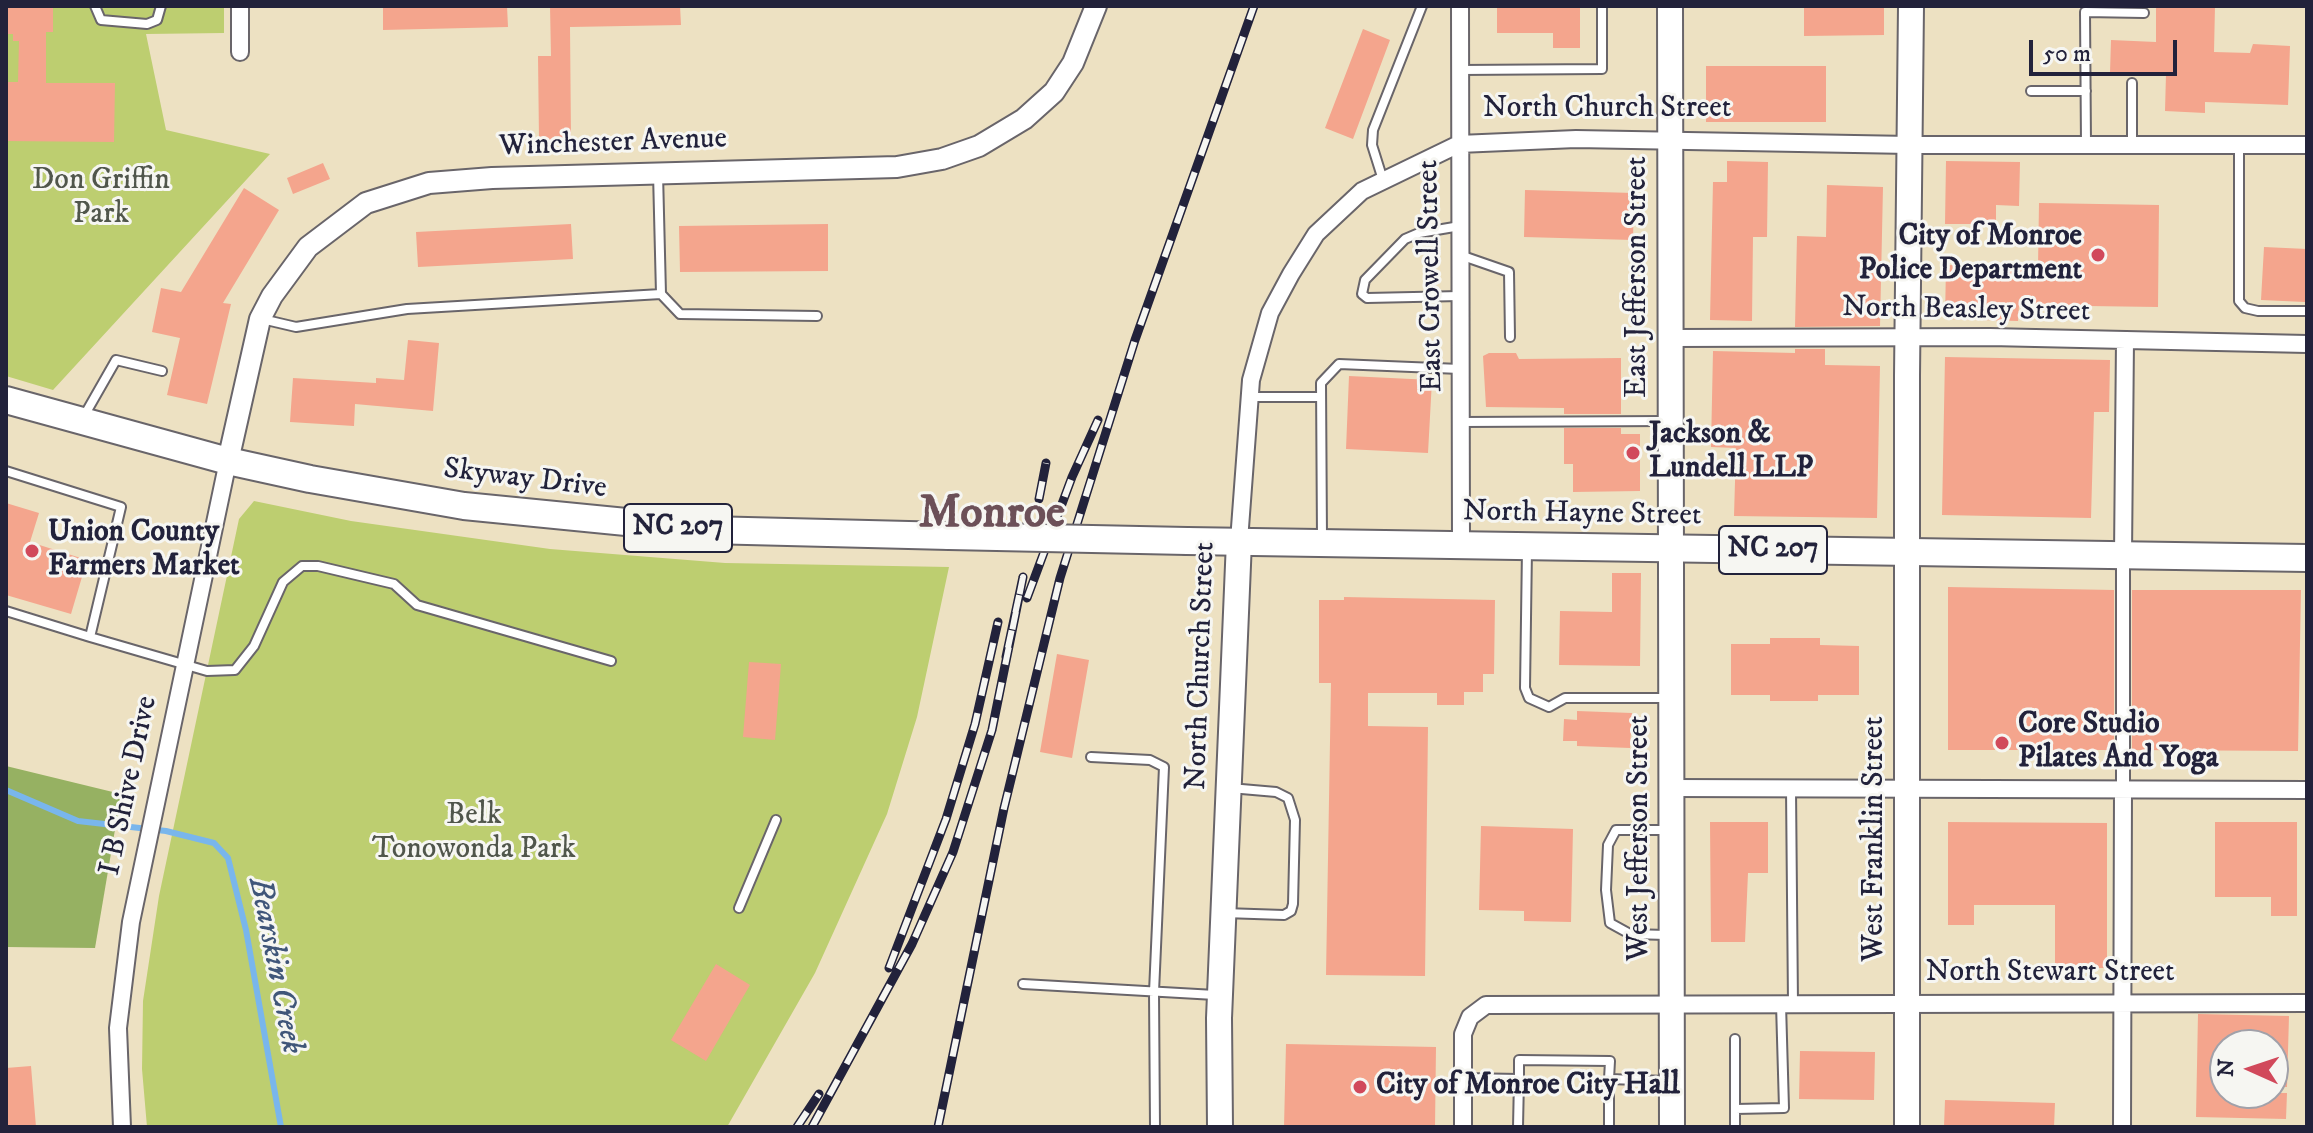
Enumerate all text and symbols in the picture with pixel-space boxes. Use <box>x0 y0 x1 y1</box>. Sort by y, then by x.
scale bar <box>2033 24 2181 74</box>
text: 50 m <box>2043 39 2091 69</box>
street label: North Church Street <box>1483 92 1731 128</box>
street label: Winchester Avenue <box>499 122 727 166</box>
street label: East Jefferson Street <box>1621 156 1657 398</box>
street label: East Crowell Street <box>1412 159 1452 393</box>
park label: Don Griffin Park <box>32 164 170 234</box>
place label: City of Monroe Police Department <box>1859 220 2082 290</box>
marker: City of Monroe Police Department <box>2089 246 2107 264</box>
street label: North Beasley Street <box>1841 291 2091 331</box>
place label: Jackson & Lundell LLP <box>1649 418 1813 488</box>
marker: Jackson & Lundell LLP <box>1624 444 1642 462</box>
street label: Skyway Drive <box>441 452 609 508</box>
district label: Monroe <box>919 488 1065 544</box>
street label: North Hayne Street <box>1462 495 1702 535</box>
road number: NC 207 <box>624 504 732 552</box>
place label: Union County Farmers Market <box>48 516 240 586</box>
road number: NC 207 <box>1719 526 1827 574</box>
street label: North Church Street <box>1180 541 1224 791</box>
marker: Union County Farmers Market <box>23 542 41 560</box>
street label: I B Shive Drive <box>93 693 167 879</box>
place label: Core Studio Pilates And Yoga <box>2018 708 2218 778</box>
street label: West Jefferson Street <box>1623 715 1659 961</box>
street label: West Franklin Street <box>1858 716 1894 962</box>
marker: Core Studio Pilates And Yoga <box>1993 734 2011 752</box>
park label: Belk Tonowonda Park <box>372 799 576 870</box>
water label: Bearskin Creek <box>238 875 310 1057</box>
street label: North Stewart Street <box>1925 956 2175 992</box>
north arrow <box>2209 1029 2289 1109</box>
text: N <box>2213 1058 2240 1078</box>
place label: City of Monroe City Hall <box>1376 1069 1680 1105</box>
marker: City of Monroe City Hall <box>1351 1078 1369 1096</box>

